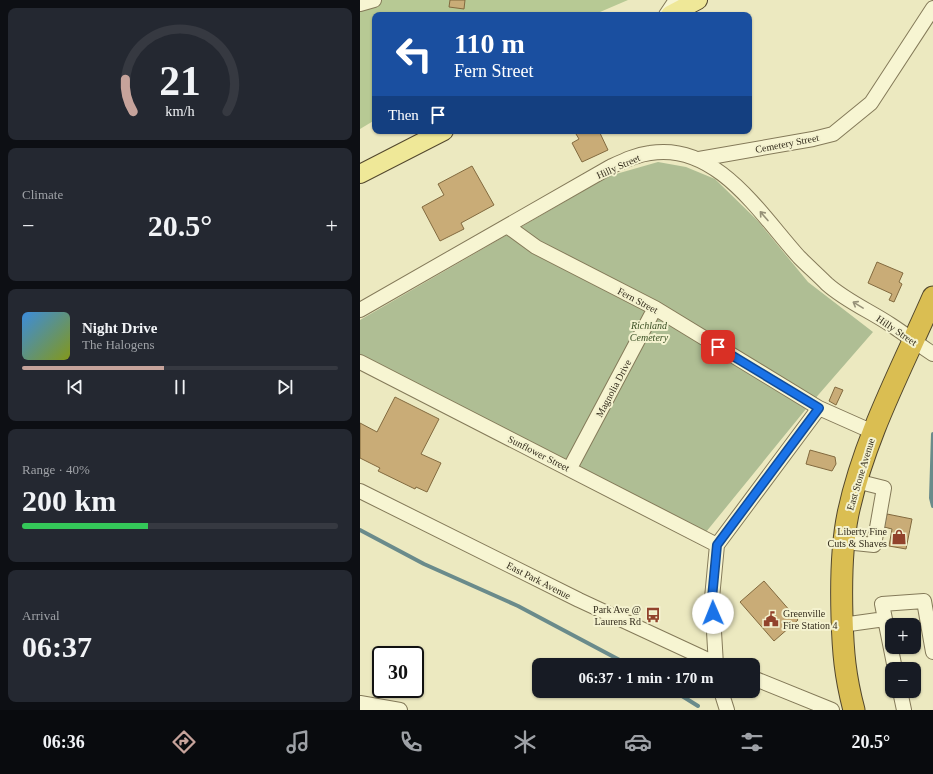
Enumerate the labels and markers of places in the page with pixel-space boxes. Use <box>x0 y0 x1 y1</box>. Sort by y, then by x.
pin <box>701 330 735 364</box>
place label: Liberty Fine Cuts & Shaves <box>828 526 888 549</box>
shop icon: Liberty Fine Cuts & Shaves <box>890 528 908 546</box>
place label: Park Ave @ Laurens Rd <box>593 604 641 627</box>
bus stop icon: Park Ave @ Laurens Rd <box>644 606 662 624</box>
place label: Greenville Fire Station 4 <box>783 608 837 631</box>
public building icon: Greenville Fire Station 4 <box>762 610 780 628</box>

